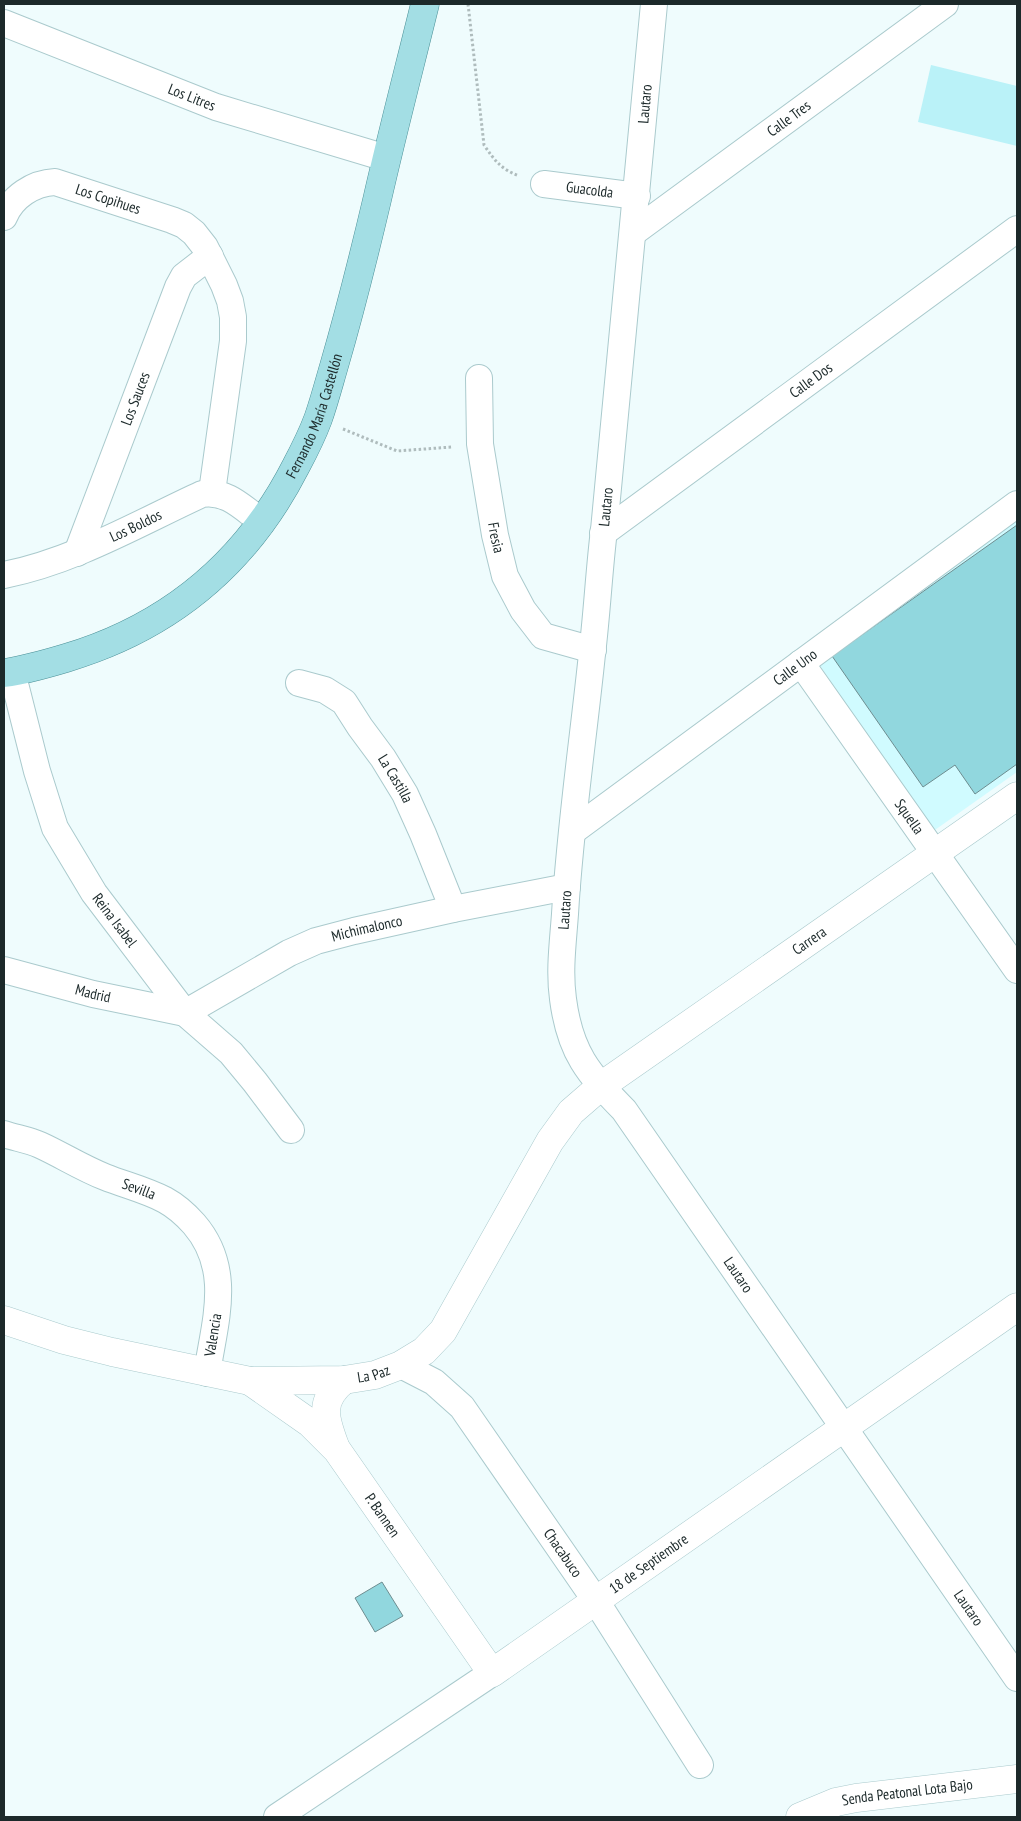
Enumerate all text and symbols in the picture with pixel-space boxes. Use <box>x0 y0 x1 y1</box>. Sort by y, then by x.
street label: Los Litres <box>166 79 218 115</box>
street label: Lautaro <box>633 84 656 124</box>
street label: Calle Tres <box>763 96 814 140</box>
street label: Guacolda <box>565 177 614 202</box>
street label: Los Copihues <box>73 179 143 218</box>
street label: Fernando María Castellón <box>281 351 346 481</box>
street label: Calle Dos <box>785 358 836 402</box>
street label: Los Sauces <box>116 369 154 428</box>
street label: Lautaro <box>594 486 617 527</box>
street label: Los Boldos <box>107 505 165 546</box>
street label: Fresia <box>484 521 509 555</box>
street label: Calle Uno <box>769 644 821 689</box>
street label: La Castilla <box>374 751 418 806</box>
street label: Squella <box>891 795 928 838</box>
street label: Reina Isabel <box>89 889 142 951</box>
street label: Lautaro <box>554 890 575 930</box>
street label: Michimalonco <box>329 911 404 946</box>
street label: Carrera <box>788 922 830 959</box>
street label: Madrid <box>73 980 112 1006</box>
street label: Sevilla <box>120 1174 159 1203</box>
street label: Lautaro <box>720 1253 758 1296</box>
street label: Valencia <box>200 1312 225 1359</box>
street label: La Paz <box>356 1360 393 1387</box>
street label: P. Bannen <box>361 1489 405 1541</box>
street label: Chacabuco <box>540 1524 587 1581</box>
street label: 18 de Septiembre <box>605 1529 692 1597</box>
street label: Lautaro <box>950 1586 988 1629</box>
street label: Senda Peatonal Lota Bajo <box>840 1774 974 1810</box>

